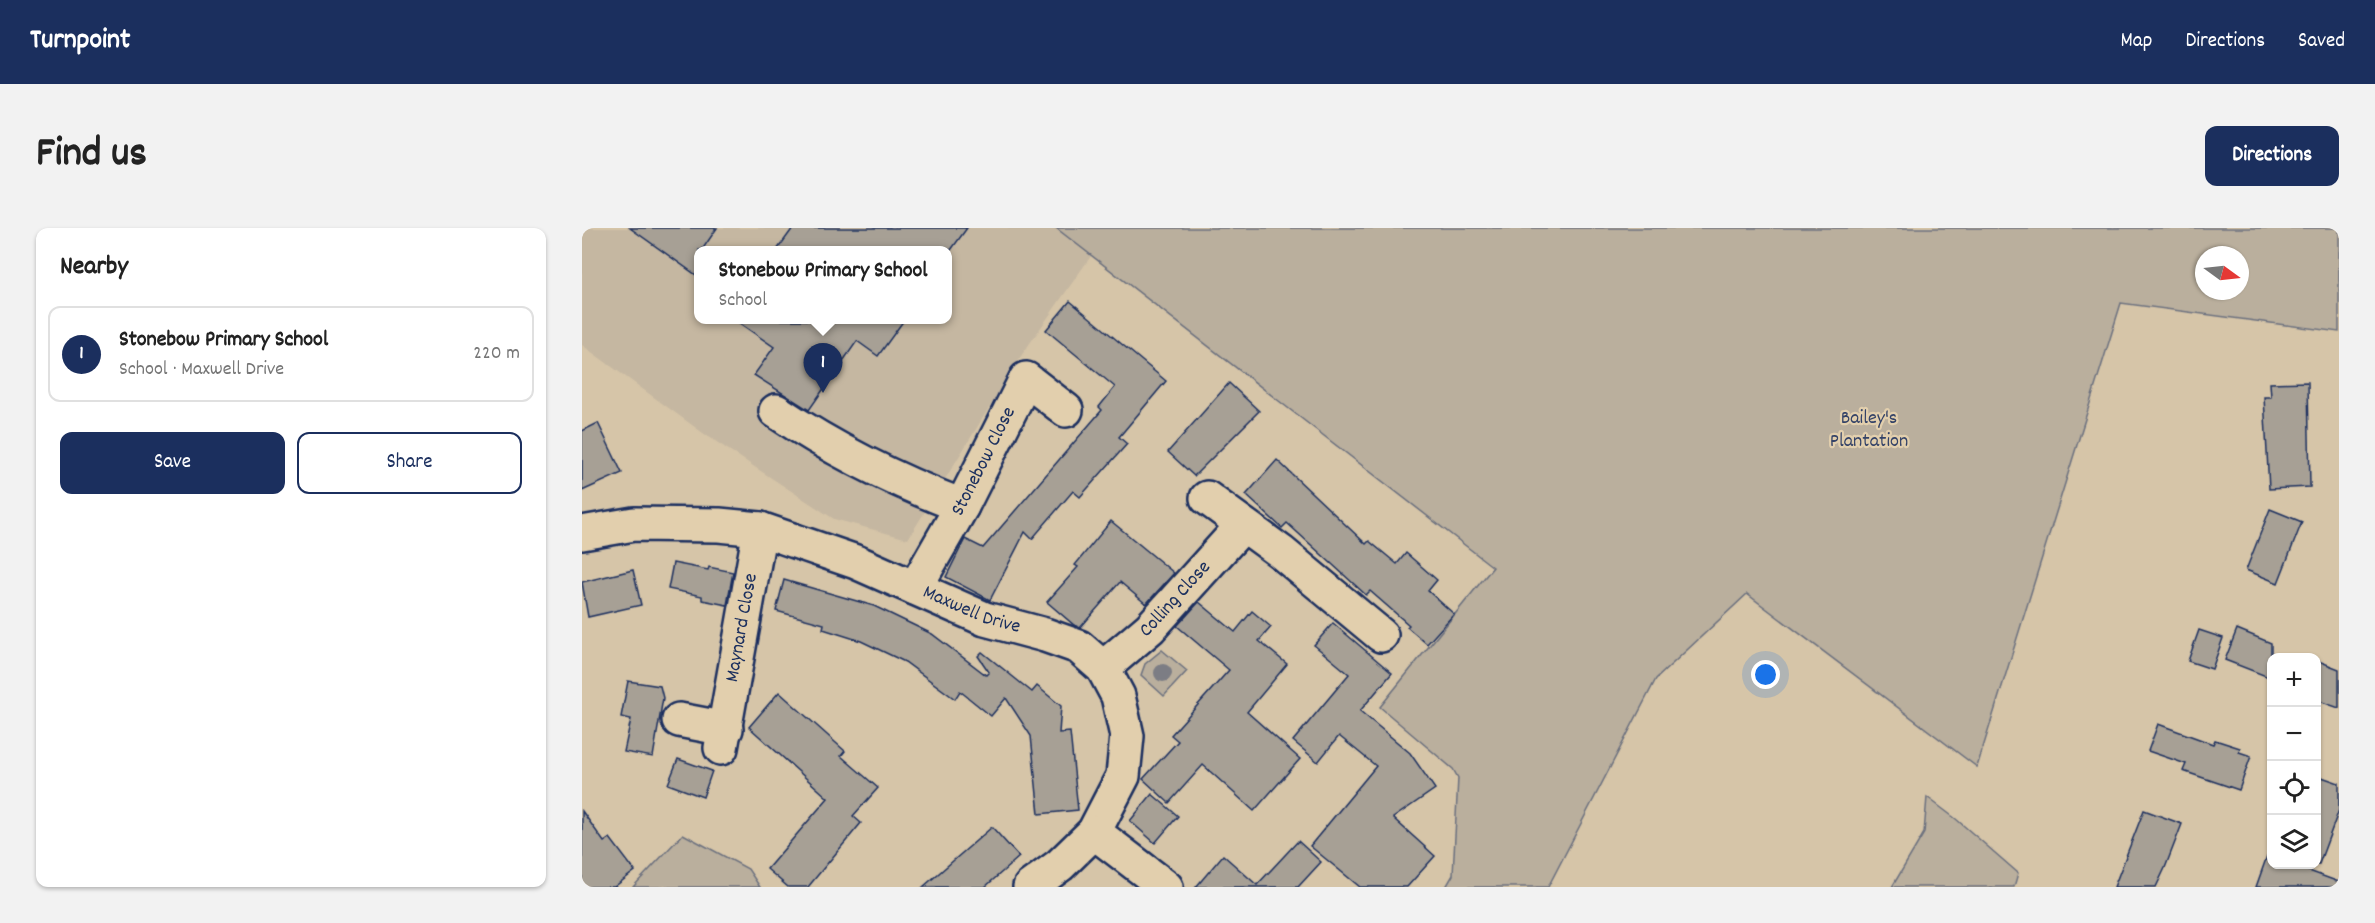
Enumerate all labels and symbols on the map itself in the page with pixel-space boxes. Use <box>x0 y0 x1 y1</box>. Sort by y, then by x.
north arrow <box>2195 246 2249 300</box>
pin: 1 <box>804 344 842 393</box>
street label: Stonebow Close <box>945 402 1024 522</box>
park label: Bailey's Plantation <box>1830 405 1908 456</box>
street label: Colling Close <box>1134 555 1218 645</box>
street label: Maynard Close <box>719 571 766 685</box>
street label: Maxwell Drive <box>918 579 1024 642</box>
your location <box>1751 660 1780 689</box>

